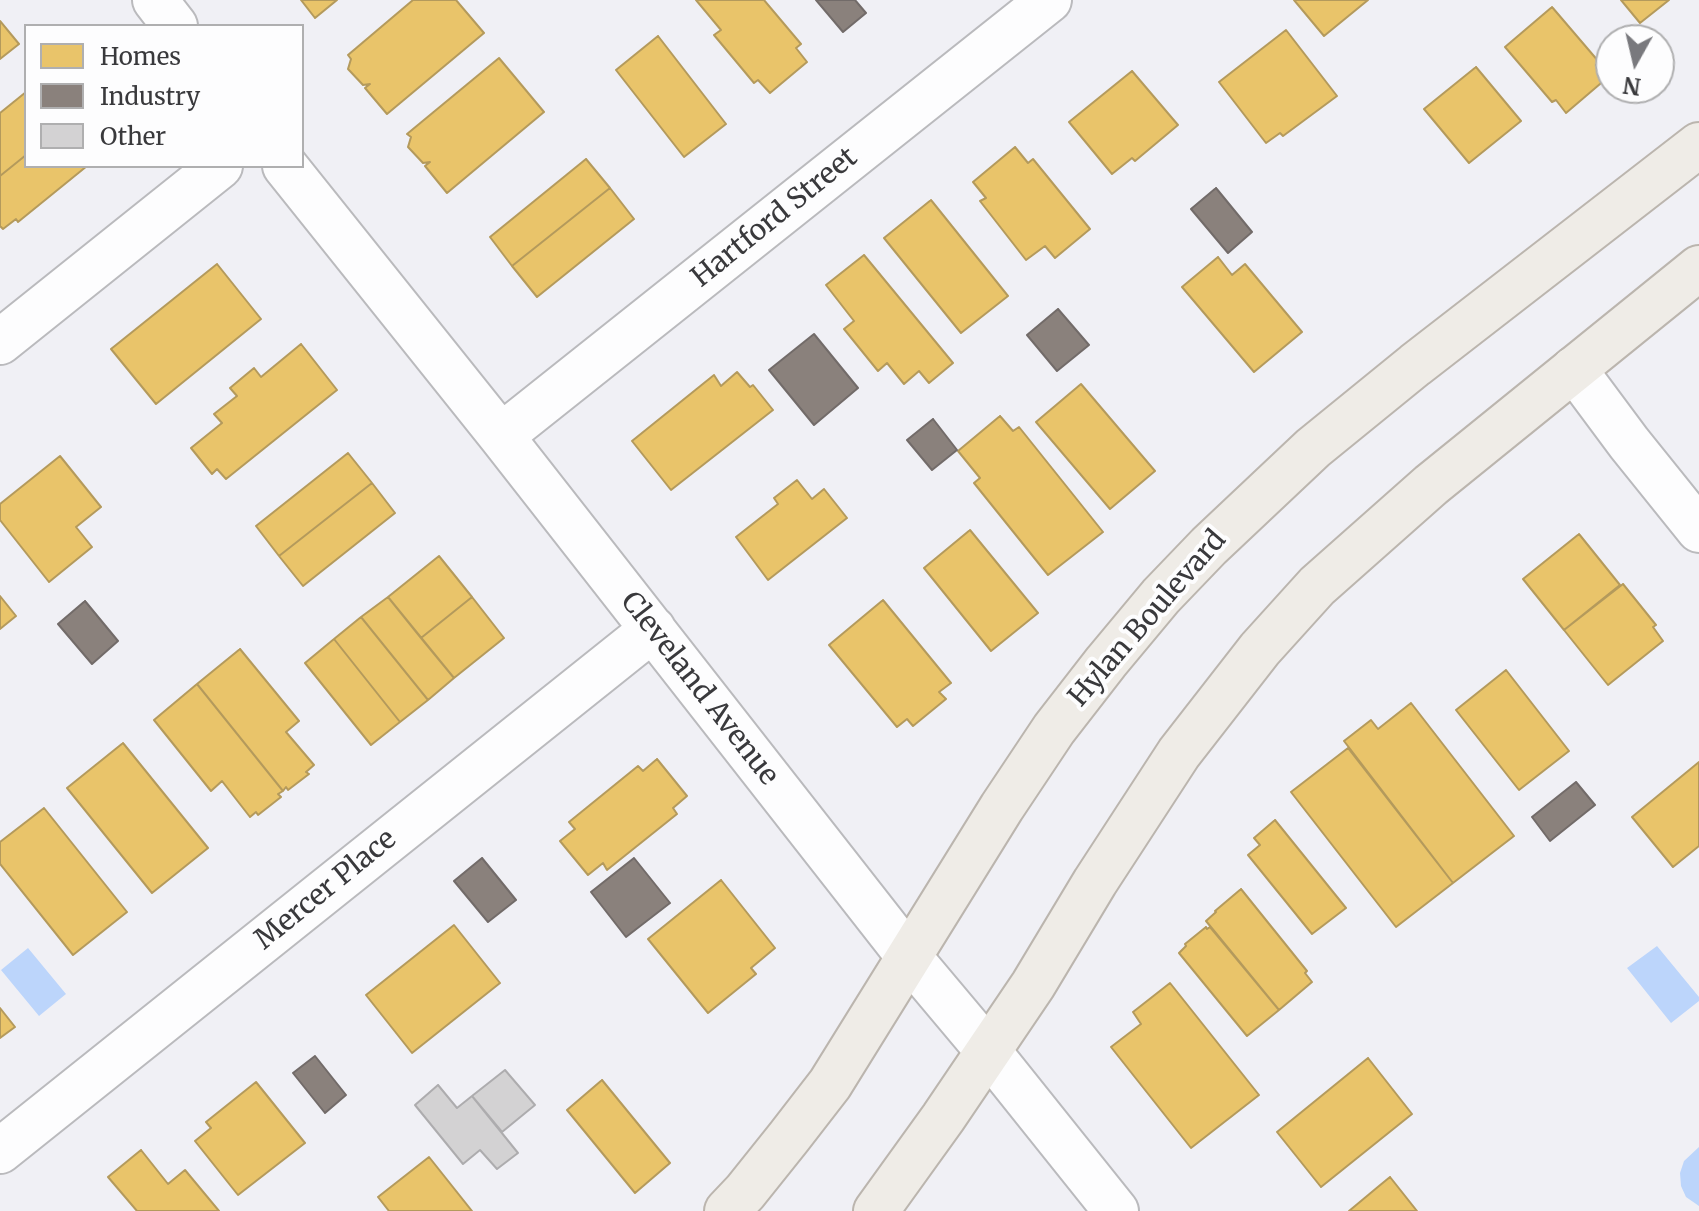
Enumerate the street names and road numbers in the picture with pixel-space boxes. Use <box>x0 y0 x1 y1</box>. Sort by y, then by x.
street label: Hartford Street <box>686 141 864 295</box>
street label: Hylan Boulevard <box>1062 524 1234 714</box>
street label: Cleveland Avenue <box>613 586 785 792</box>
street label: Mercer Place <box>249 823 403 957</box>

